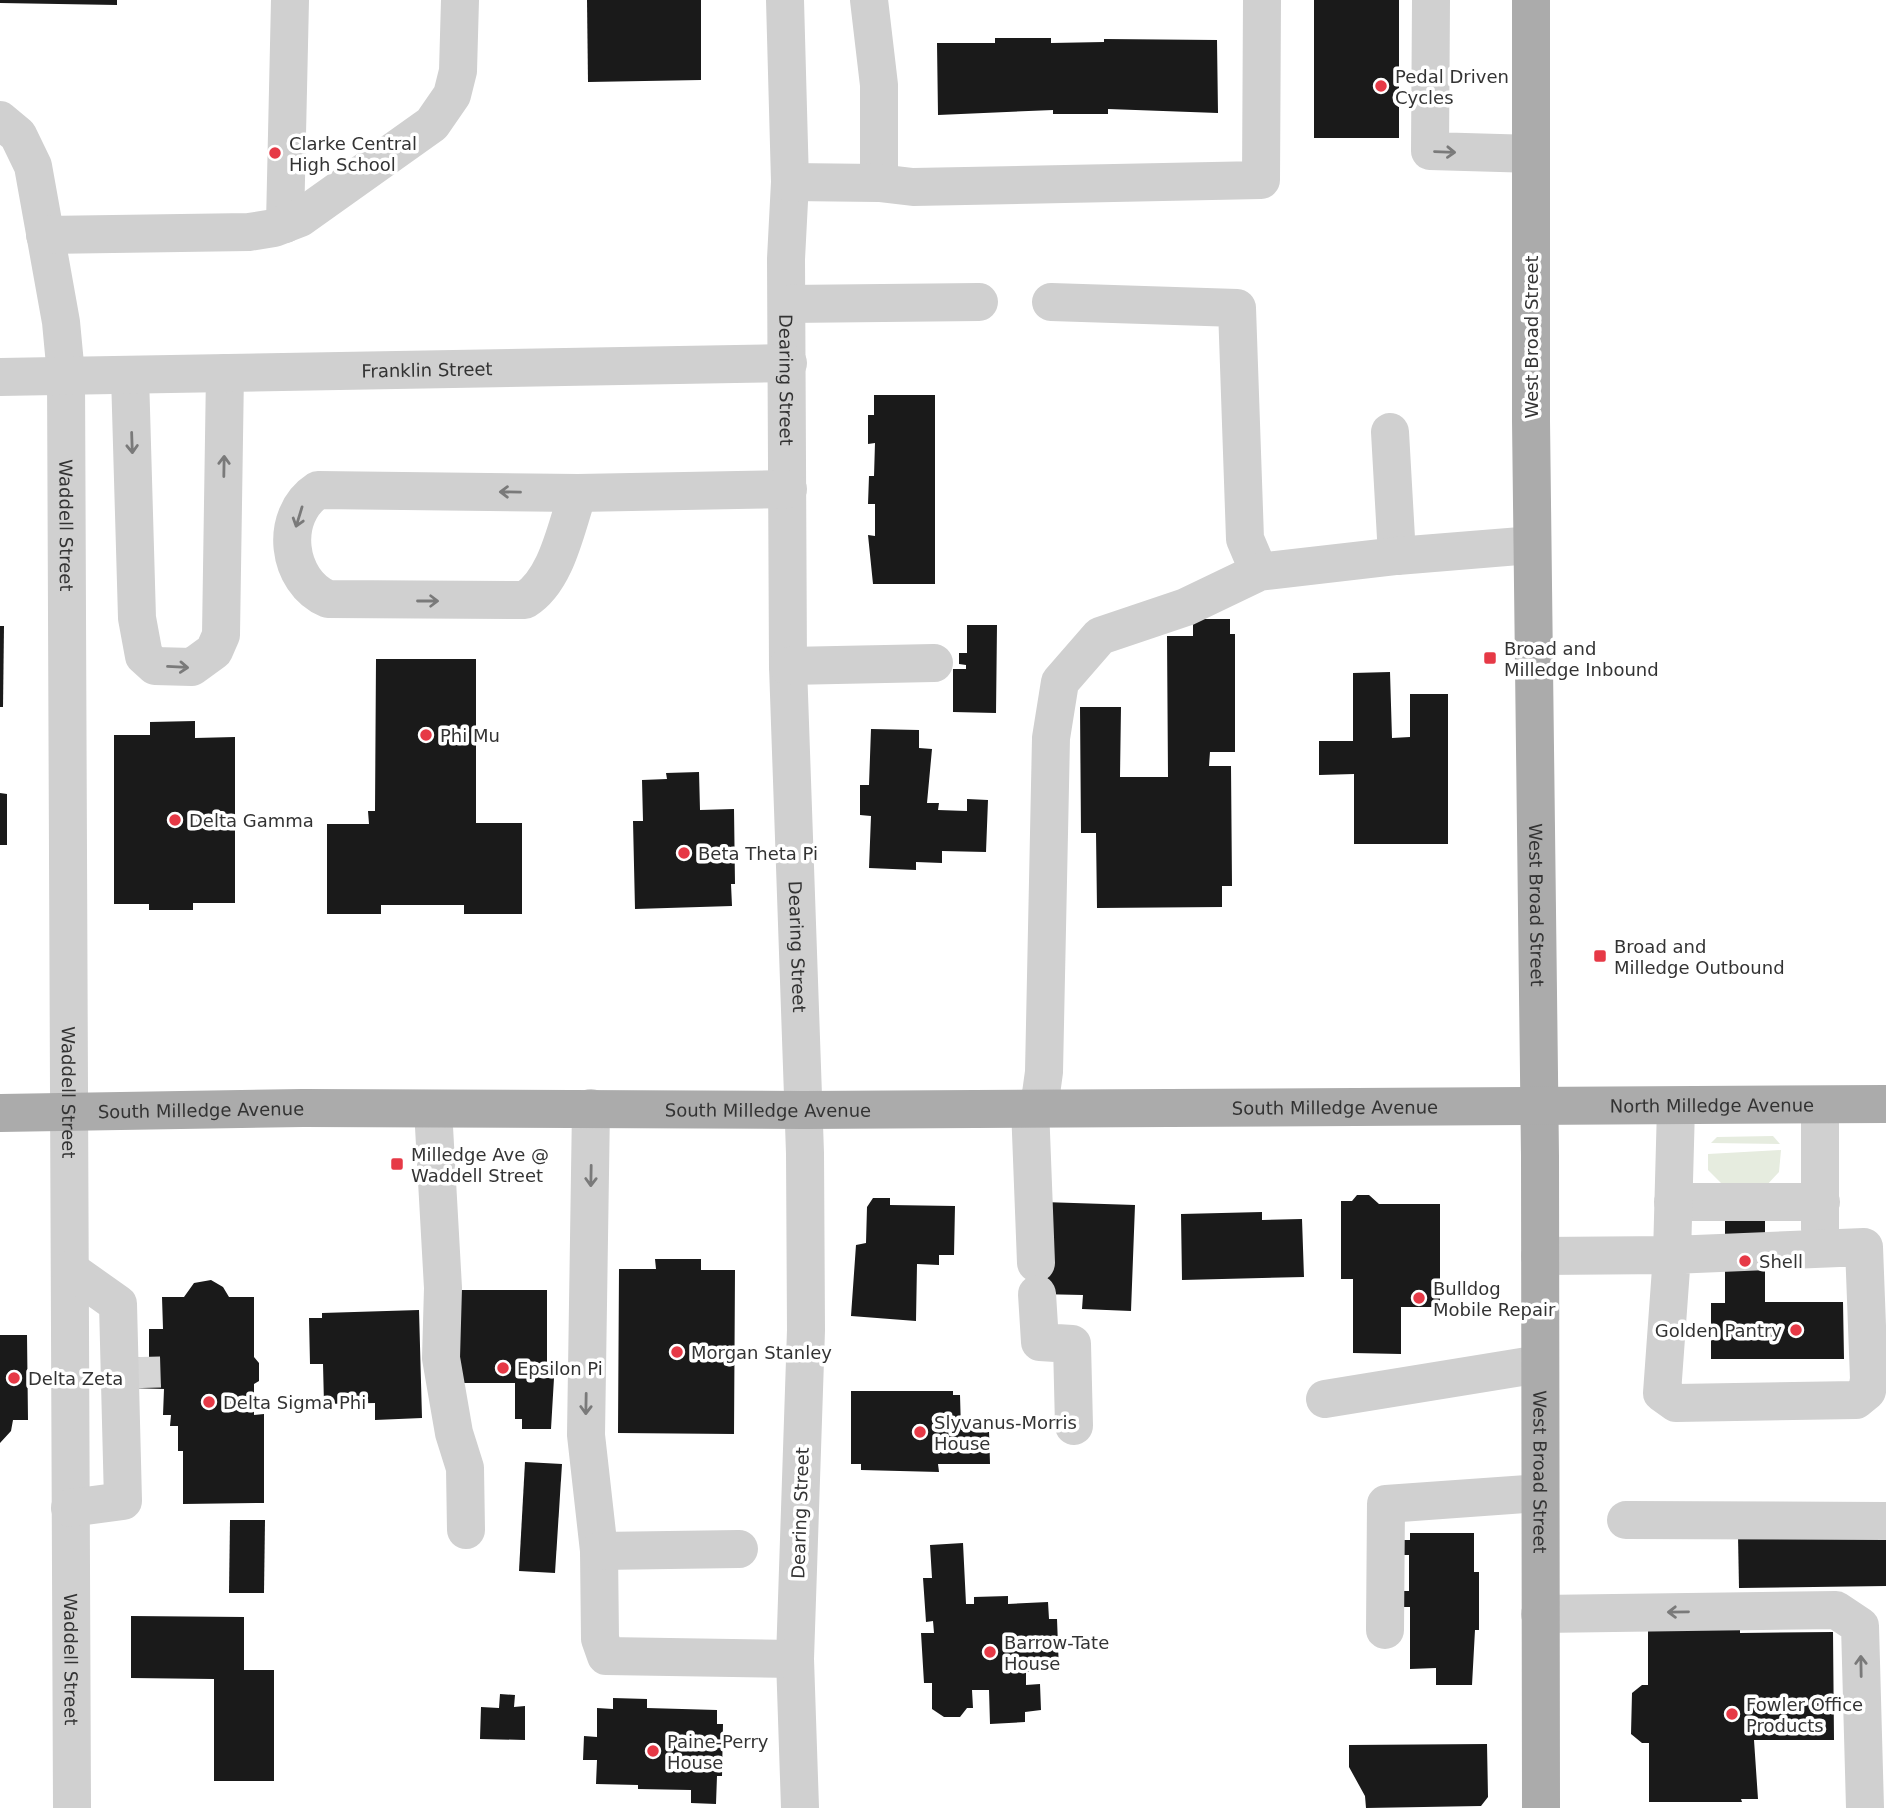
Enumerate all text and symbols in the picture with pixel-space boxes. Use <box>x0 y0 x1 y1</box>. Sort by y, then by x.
place label: Pedal Driven Cycles <box>1395 66 1509 108</box>
marker: Pedal Driven Cycles <box>1373 78 1389 94</box>
place label: Clarke Central High School <box>289 133 417 175</box>
marker: Clarke Central High School <box>267 145 283 161</box>
one-way arrow <box>1433 145 1456 158</box>
street label: West Broad Street <box>1521 255 1542 419</box>
street label: Dearing Street <box>776 314 797 446</box>
street label: Franklin Street <box>361 358 493 381</box>
one-way arrow <box>125 431 139 454</box>
one-way arrow <box>217 455 230 478</box>
street label: Waddell Street <box>56 459 77 592</box>
one-way arrow <box>499 485 522 499</box>
one-way arrow <box>291 506 304 528</box>
one-way arrow <box>416 594 439 608</box>
place label: Broad and Milledge Inbound <box>1504 638 1659 680</box>
marker: Broad and Milledge Inbound <box>1482 650 1498 666</box>
one-way arrow <box>166 660 189 673</box>
place label: Phi Mu <box>440 725 500 746</box>
marker: Phi Mu <box>418 727 434 743</box>
place label: Delta Gamma <box>189 810 314 831</box>
marker: Delta Gamma <box>167 812 183 828</box>
street label: West Broad Street <box>1525 823 1548 987</box>
place label: Beta Theta Pi <box>698 843 818 864</box>
marker: Beta Theta Pi <box>676 845 692 861</box>
street label: Dearing Street <box>785 880 811 1013</box>
place label: Broad and Milledge Outbound <box>1614 936 1785 978</box>
marker: Broad and Milledge Outbound <box>1592 948 1608 964</box>
street label: Waddell Street <box>58 1026 80 1159</box>
street label: North Milledge Avenue <box>1610 1094 1814 1116</box>
street label: South Milledge Avenue <box>1232 1096 1438 1118</box>
street label: South Milledge Avenue <box>98 1097 304 1122</box>
street label: South Milledge Avenue <box>665 1099 871 1121</box>
place label: Milledge Ave @ Waddell Street <box>411 1144 549 1186</box>
marker: Milledge Ave @ Waddell Street <box>389 1156 405 1172</box>
one-way arrow <box>584 1164 597 1187</box>
place label: Shell <box>1759 1251 1803 1272</box>
marker: Shell <box>1737 1253 1753 1269</box>
place label: Bulldog Mobile Repair <box>1433 1278 1556 1320</box>
marker: Bulldog Mobile Repair <box>1411 1290 1427 1306</box>
place label: Golden Pantry <box>1655 1320 1782 1341</box>
marker: Golden Pantry <box>1788 1322 1804 1338</box>
place label: Morgan Stanley <box>691 1342 832 1363</box>
marker: Morgan Stanley <box>669 1344 685 1360</box>
place label: Epsilon Pi <box>517 1358 603 1379</box>
marker: Epsilon Pi <box>495 1360 511 1376</box>
place label: Delta Zeta <box>28 1368 123 1389</box>
marker: Delta Zeta <box>6 1370 22 1386</box>
street label: West Broad Street <box>1530 1390 1551 1554</box>
place label: Delta Sigma Phi <box>223 1392 366 1413</box>
one-way arrow <box>580 1392 593 1415</box>
marker: Delta Sigma Phi <box>201 1394 217 1410</box>
place label: Slyvanus-Morris House <box>934 1412 1077 1454</box>
marker: Slyvanus-Morris House <box>912 1424 928 1440</box>
street label: Dearing Street <box>787 1447 813 1579</box>
street label: Waddell Street <box>61 1593 82 1726</box>
one-way arrow <box>1666 1605 1689 1619</box>
place label: Barrow-Tate House <box>1004 1632 1109 1674</box>
marker: Barrow-Tate House <box>982 1644 998 1660</box>
one-way arrow <box>1854 1655 1868 1678</box>
place label: Fowler Office Products <box>1746 1694 1863 1736</box>
marker: Fowler Office Products <box>1724 1706 1740 1722</box>
place label: Paine-Perry House <box>667 1731 769 1773</box>
marker: Paine-Perry House <box>645 1743 661 1759</box>

